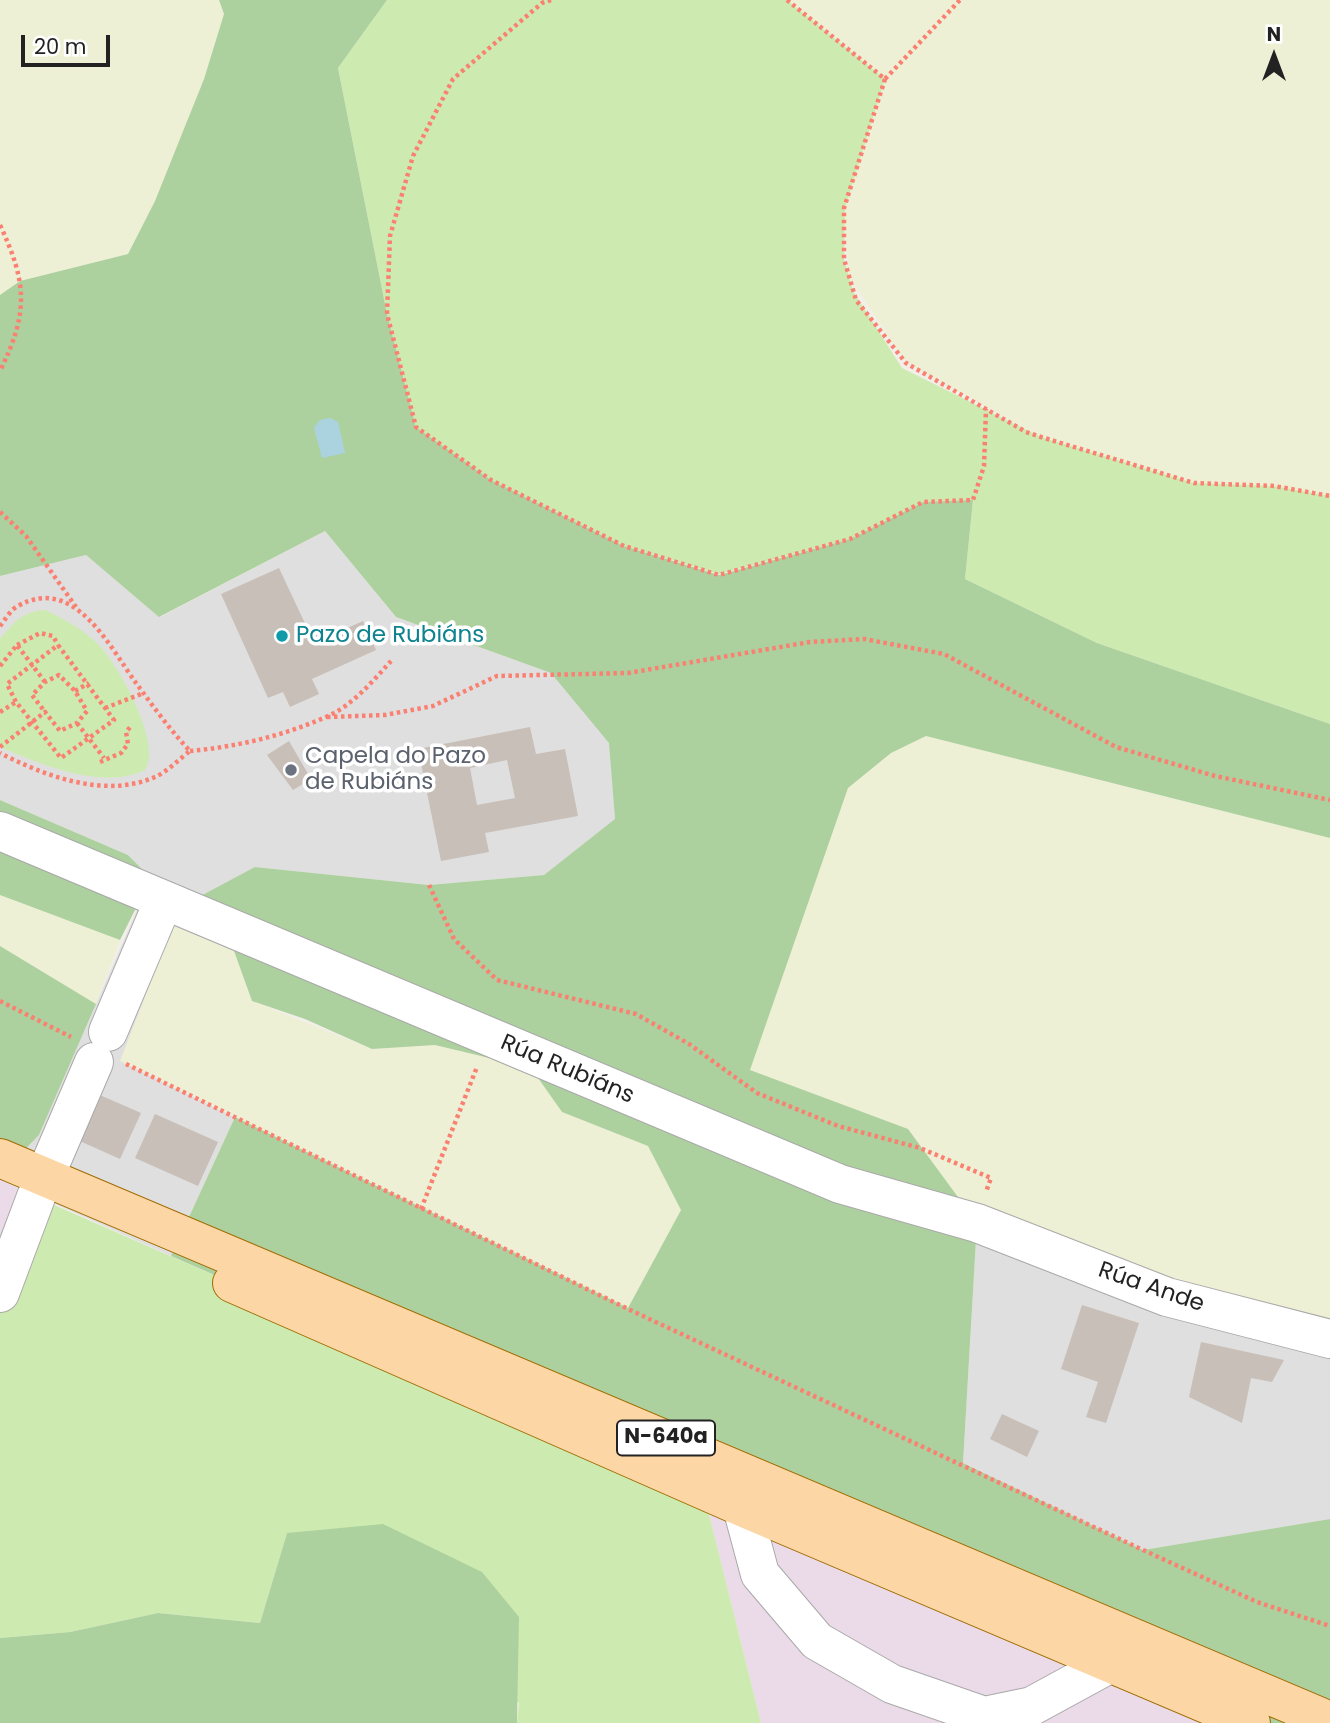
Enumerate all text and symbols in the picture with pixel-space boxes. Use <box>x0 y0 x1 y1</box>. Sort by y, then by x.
scale bar <box>24 21 114 65</box>
north arrow <box>1239 21 1309 91</box>
text: N <box>1267 21 1281 48</box>
text: 20 m <box>34 32 87 61</box>
place label: Pazo de Rubiáns <box>296 622 484 650</box>
marker: Pazo de Rubiáns <box>274 628 290 644</box>
place label: Capela do Pazo de Rubiáns <box>305 743 486 797</box>
marker: Capela do Pazo de Rubiáns <box>283 762 299 778</box>
street label: Rúa Rubiáns <box>496 1029 638 1111</box>
street label: Rúa Ande <box>1094 1257 1208 1319</box>
road number: N-640a <box>617 1420 715 1456</box>

